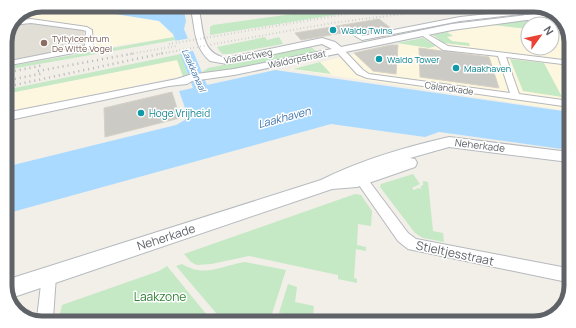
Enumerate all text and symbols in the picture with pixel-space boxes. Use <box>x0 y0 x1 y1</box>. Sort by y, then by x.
north arrow <box>520 16 560 56</box>
text: N <box>540 23 557 38</box>
place label: Waldo Twins <box>341 24 393 37</box>
marker: Waldo Twins <box>328 25 338 35</box>
place label: Tyltylcentrum De Witte Vogel <box>52 32 112 55</box>
marker: Tyltylcentrum De Witte Vogel <box>39 38 49 48</box>
street label: Viaductweg <box>223 45 273 67</box>
water label: Laakkanaal <box>179 46 210 95</box>
street label: Waldorpstraat <box>267 46 328 72</box>
place label: Waldo Tower <box>387 53 440 66</box>
marker: Waldo Tower <box>374 54 384 64</box>
place label: Maakhaven <box>464 62 511 75</box>
marker: Maakhaven <box>451 63 461 73</box>
street label: Calandkade <box>424 78 474 98</box>
water label: Laakhaven <box>256 103 312 131</box>
place label: Hoge Vrijheid <box>149 106 210 120</box>
marker: Hoge Vrijheid <box>136 108 146 118</box>
street label: Neherkade <box>454 135 506 155</box>
street label: Neherkade <box>135 220 197 254</box>
street label: Stieltjesstraat <box>414 236 496 270</box>
park label: Laakzone <box>134 288 186 305</box>

